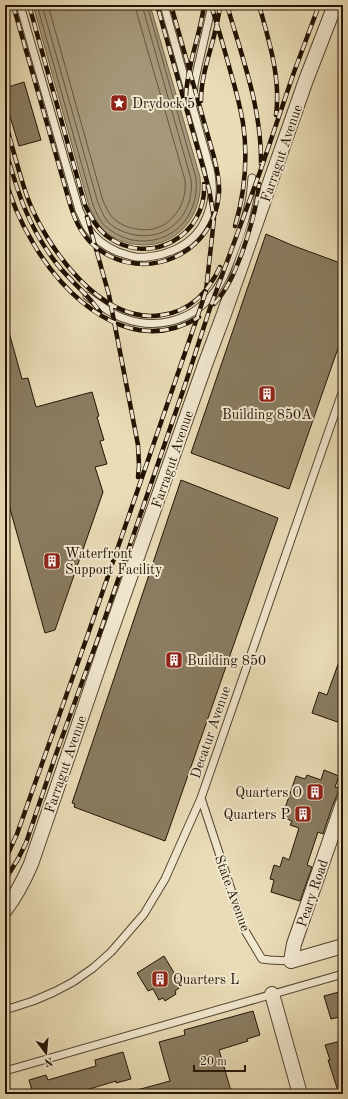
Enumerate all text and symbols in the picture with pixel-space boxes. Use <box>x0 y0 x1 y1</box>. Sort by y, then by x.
place icon: Drydock 5 <box>109 93 129 113</box>
place label: Drydock 5 <box>132 97 195 111</box>
street label: Farragut Avenue <box>259 103 305 204</box>
building icon: Building 850A <box>257 384 277 404</box>
place label: Building 850A <box>222 408 312 422</box>
street label: Farragut Avenue <box>150 409 196 510</box>
place label: Waterfront Support Facility <box>65 547 163 577</box>
building icon: Waterfront Support Facility <box>42 551 62 571</box>
building icon: Building 850 <box>164 650 184 670</box>
place label: Building 850 <box>187 654 266 668</box>
street label: Decatur Avenue <box>189 684 233 780</box>
street label: Farragut Avenue <box>43 714 89 815</box>
building icon: Quarters O <box>305 782 325 802</box>
place label: Quarters O <box>235 786 302 800</box>
building icon: Quarters P <box>293 804 313 824</box>
place label: Quarters P <box>223 808 290 822</box>
street label: State Avenue <box>212 853 252 933</box>
street label: Peary Road <box>295 858 331 929</box>
building icon: Quarters L <box>150 969 170 989</box>
place label: Quarters L <box>173 973 239 987</box>
north arrow <box>26 1033 66 1073</box>
scale bar <box>194 1047 245 1073</box>
text: N <box>42 1055 54 1068</box>
text: 20 m <box>200 1056 227 1068</box>

